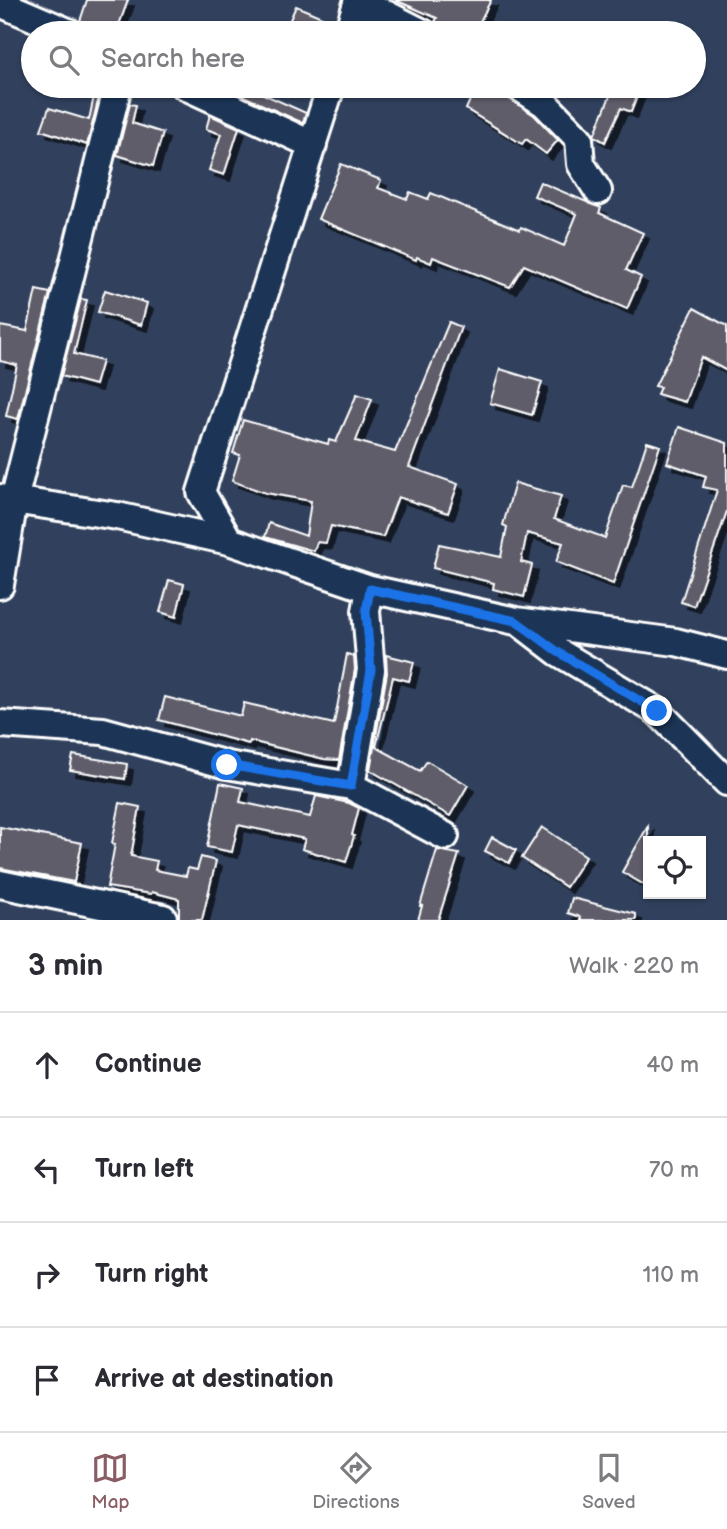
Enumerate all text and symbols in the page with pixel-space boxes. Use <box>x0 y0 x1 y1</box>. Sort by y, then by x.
search box <box>21 21 706 98</box>
icon: search <box>45 41 83 79</box>
text: Search here <box>101 44 245 75</box>
route end <box>641 695 672 726</box>
route start <box>211 749 242 780</box>
map controls <box>643 836 706 899</box>
button: locate <box>643 836 706 899</box>
text: 3 min <box>28 948 103 984</box>
text: Walk · 220 m <box>569 952 699 980</box>
icon: ahead <box>28 1046 66 1084</box>
text: Continue <box>95 1049 202 1080</box>
text: 40 m <box>646 1051 699 1079</box>
icon: left <box>28 1151 66 1189</box>
text: Turn left <box>95 1154 194 1185</box>
text: 70 m <box>649 1156 699 1184</box>
icon: right <box>28 1256 66 1294</box>
text: Turn right <box>95 1259 208 1290</box>
text: 110 m <box>642 1261 699 1289</box>
icon: arrive <box>28 1361 66 1399</box>
text: Arrive at destination <box>95 1364 334 1395</box>
tab: Map <box>91 1449 130 1514</box>
tab: Directions <box>312 1449 400 1514</box>
tab: Saved <box>582 1449 636 1514</box>

